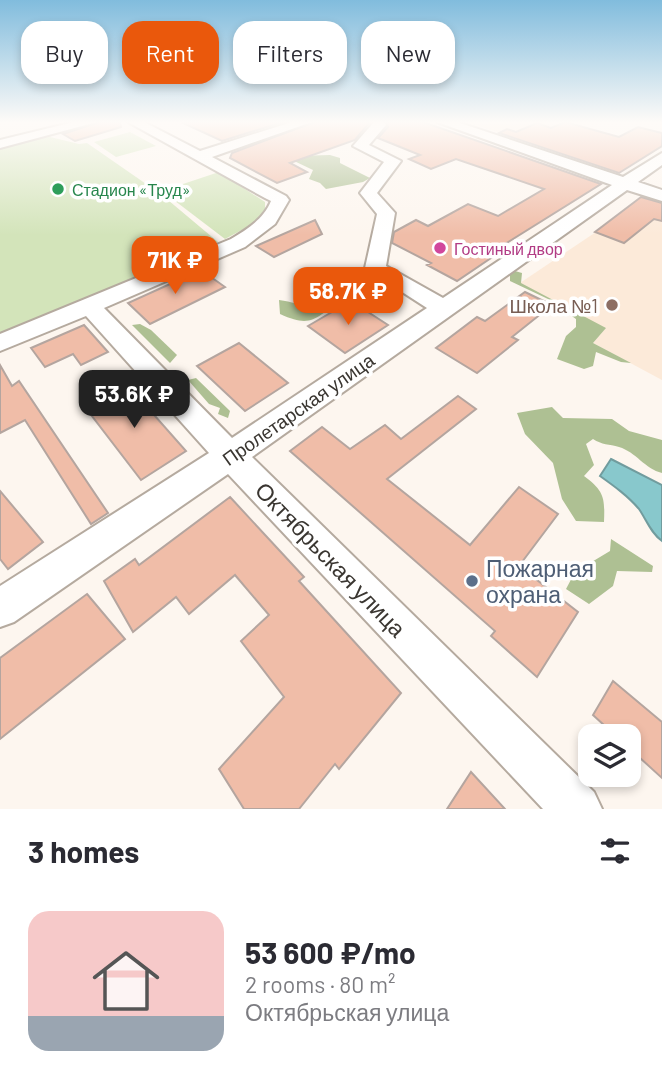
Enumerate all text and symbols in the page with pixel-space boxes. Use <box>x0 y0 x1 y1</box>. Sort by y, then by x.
chip: Buy <box>21 21 108 84</box>
chip: Rent <box>122 21 219 84</box>
chip: Filters <box>233 21 347 84</box>
chip: New <box>361 21 455 84</box>
place label: Стадион «Труд» <box>72 180 191 199</box>
marker: Стадион «Труд» <box>50 181 66 197</box>
pin: 71K ₽ <box>126 236 224 296</box>
place label: Гостиный двор <box>454 239 563 258</box>
marker: Гостиный двор <box>432 240 448 256</box>
text: 71K ₽ <box>148 245 202 273</box>
pin: 58.7K ₽ <box>283 268 413 327</box>
text: 58.7K ₽ <box>309 276 387 304</box>
place label: Школа №1 <box>509 294 598 317</box>
marker: Школа №1 <box>604 297 620 313</box>
street label: Пролетарская улица <box>218 348 379 470</box>
pin: 53.6K ₽ <box>69 370 199 430</box>
text: 53.6K ₽ <box>95 379 173 407</box>
street label: Октябрьская улица <box>250 476 412 642</box>
place label: Пожарная охрана <box>486 554 594 608</box>
marker: Пожарная охрана <box>464 573 480 589</box>
map controls <box>578 724 641 787</box>
button: layers <box>578 724 641 787</box>
icon: filters <box>596 832 634 870</box>
text: 3 homes <box>28 833 139 869</box>
text: 53 600 ₽/mo <box>245 934 416 970</box>
icon: home <box>84 939 168 1023</box>
text: 2 rooms · 80 m² <box>245 970 395 998</box>
text: Октябрьская улица <box>245 998 449 1026</box>

